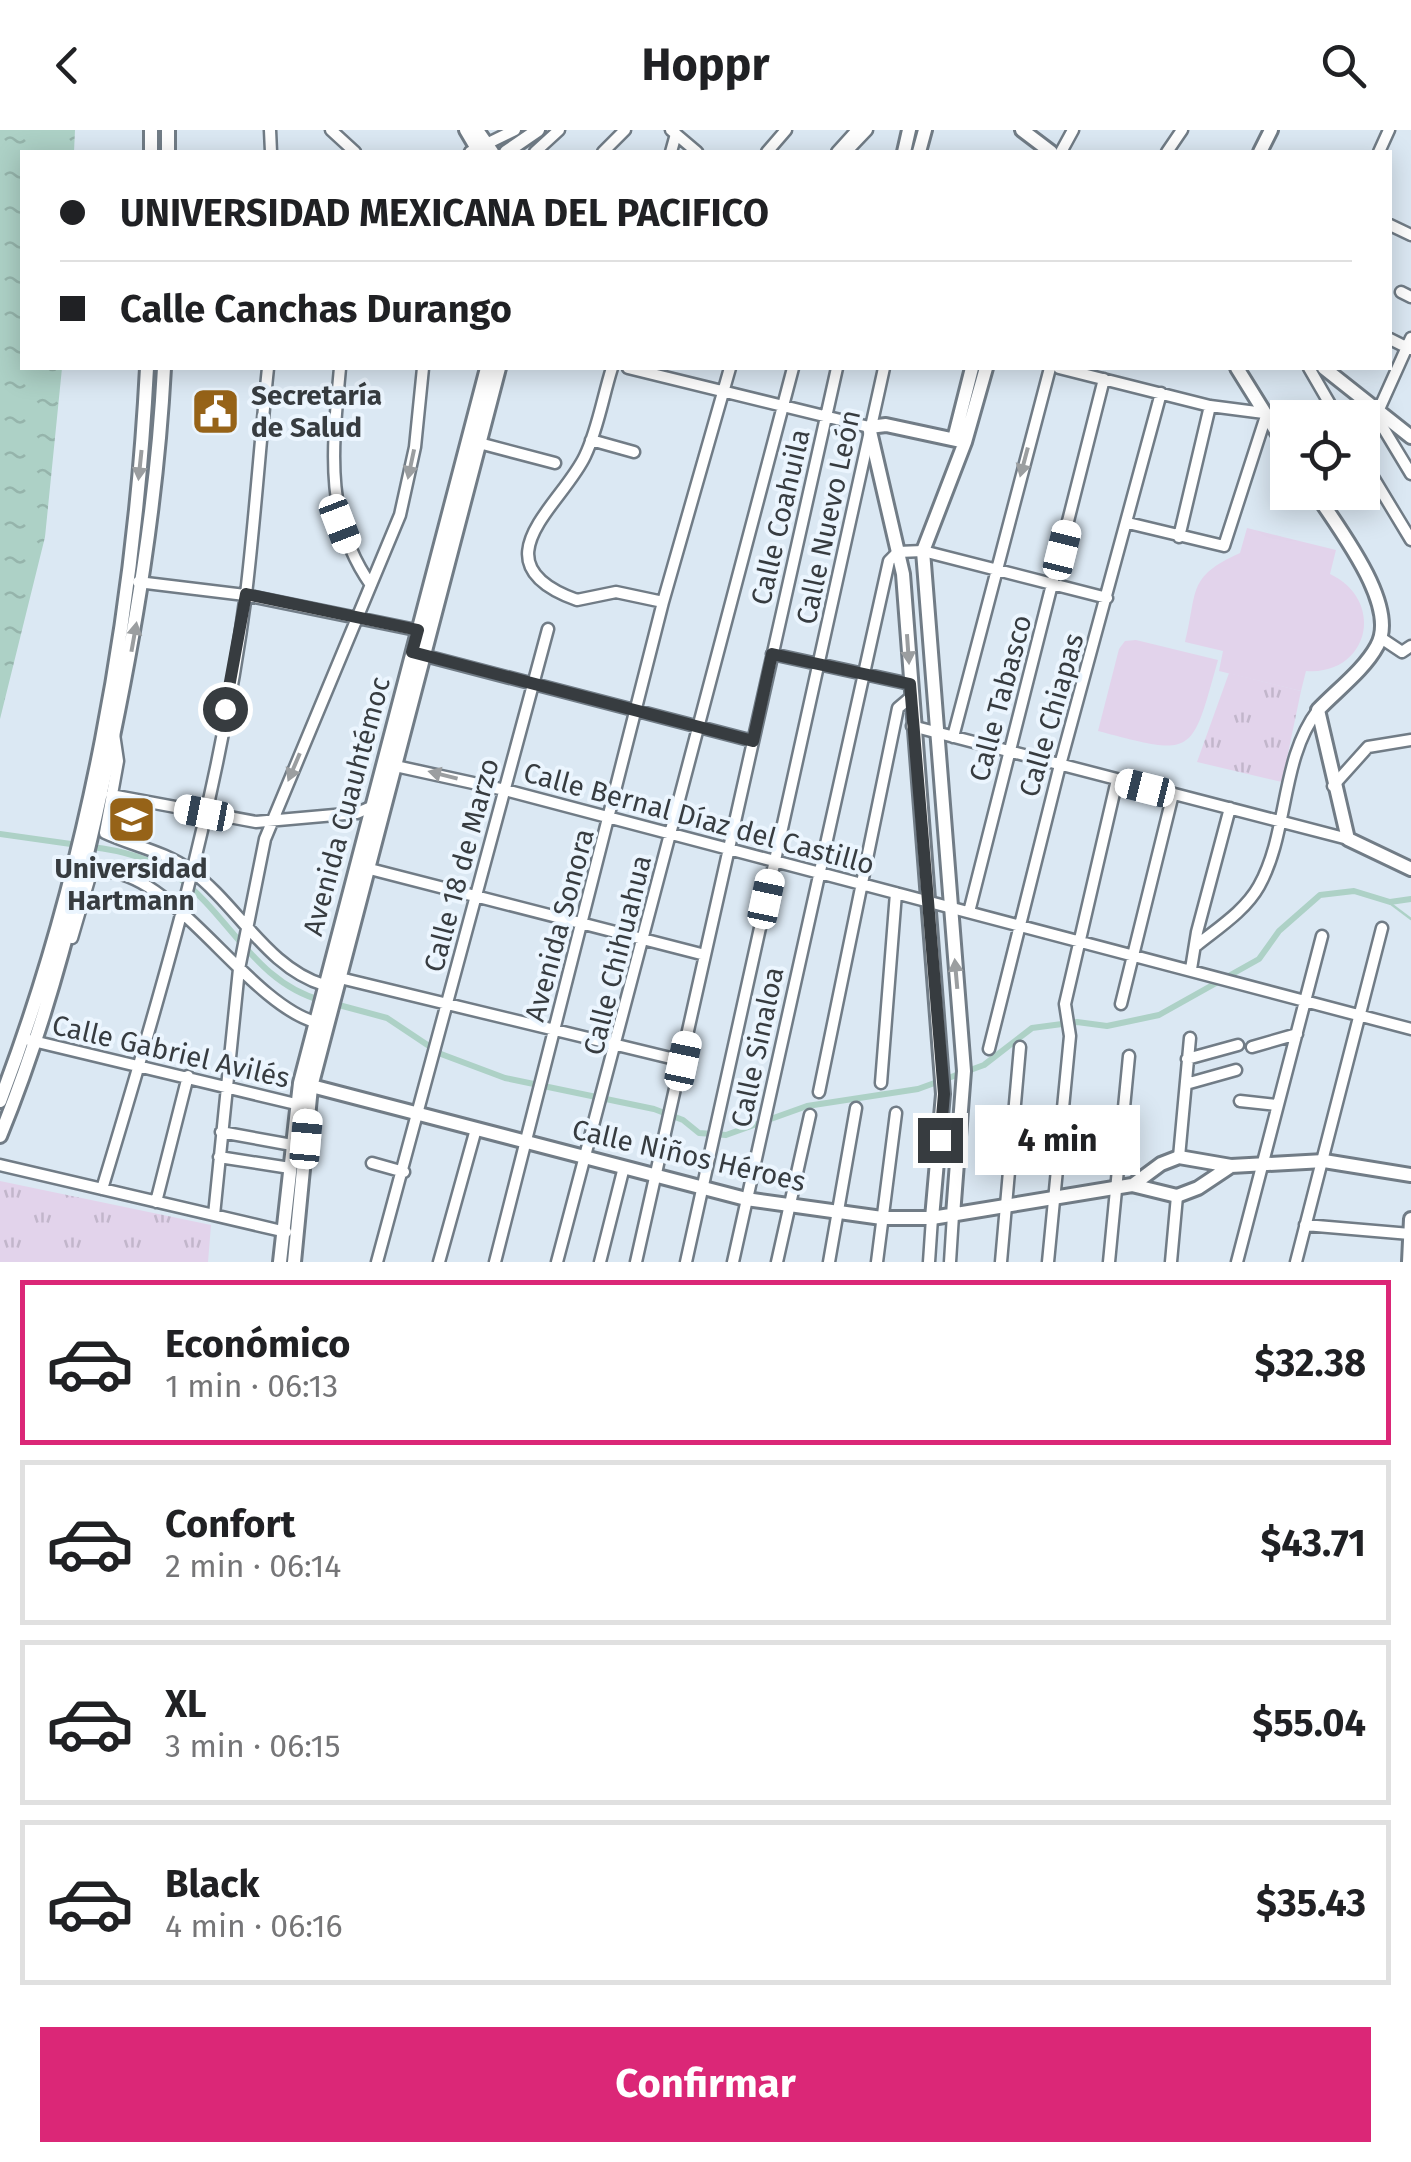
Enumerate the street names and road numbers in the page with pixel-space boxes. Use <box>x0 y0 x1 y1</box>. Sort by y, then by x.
street label: Calle Nuevo León <box>790 407 867 627</box>
street label: Calle Coahuila <box>744 426 817 608</box>
street label: Calle Tabasco <box>962 611 1039 785</box>
street label: Calle Chiapas <box>1012 630 1091 801</box>
street label: Avenida Cuauhtémoc <box>296 673 397 939</box>
street label: Calle 18 de Marzo <box>417 755 506 975</box>
street label: Calle Bernal Díaz del Castillo <box>520 756 878 881</box>
street label: Avenida Sonora <box>518 825 601 1025</box>
street label: Calle Chihuahua <box>577 852 658 1059</box>
street label: Calle Sinaloa <box>724 964 791 1130</box>
street label: Calle Gabriel Avilés <box>49 1008 293 1095</box>
street label: Calle Niños Héroes <box>569 1113 809 1198</box>

